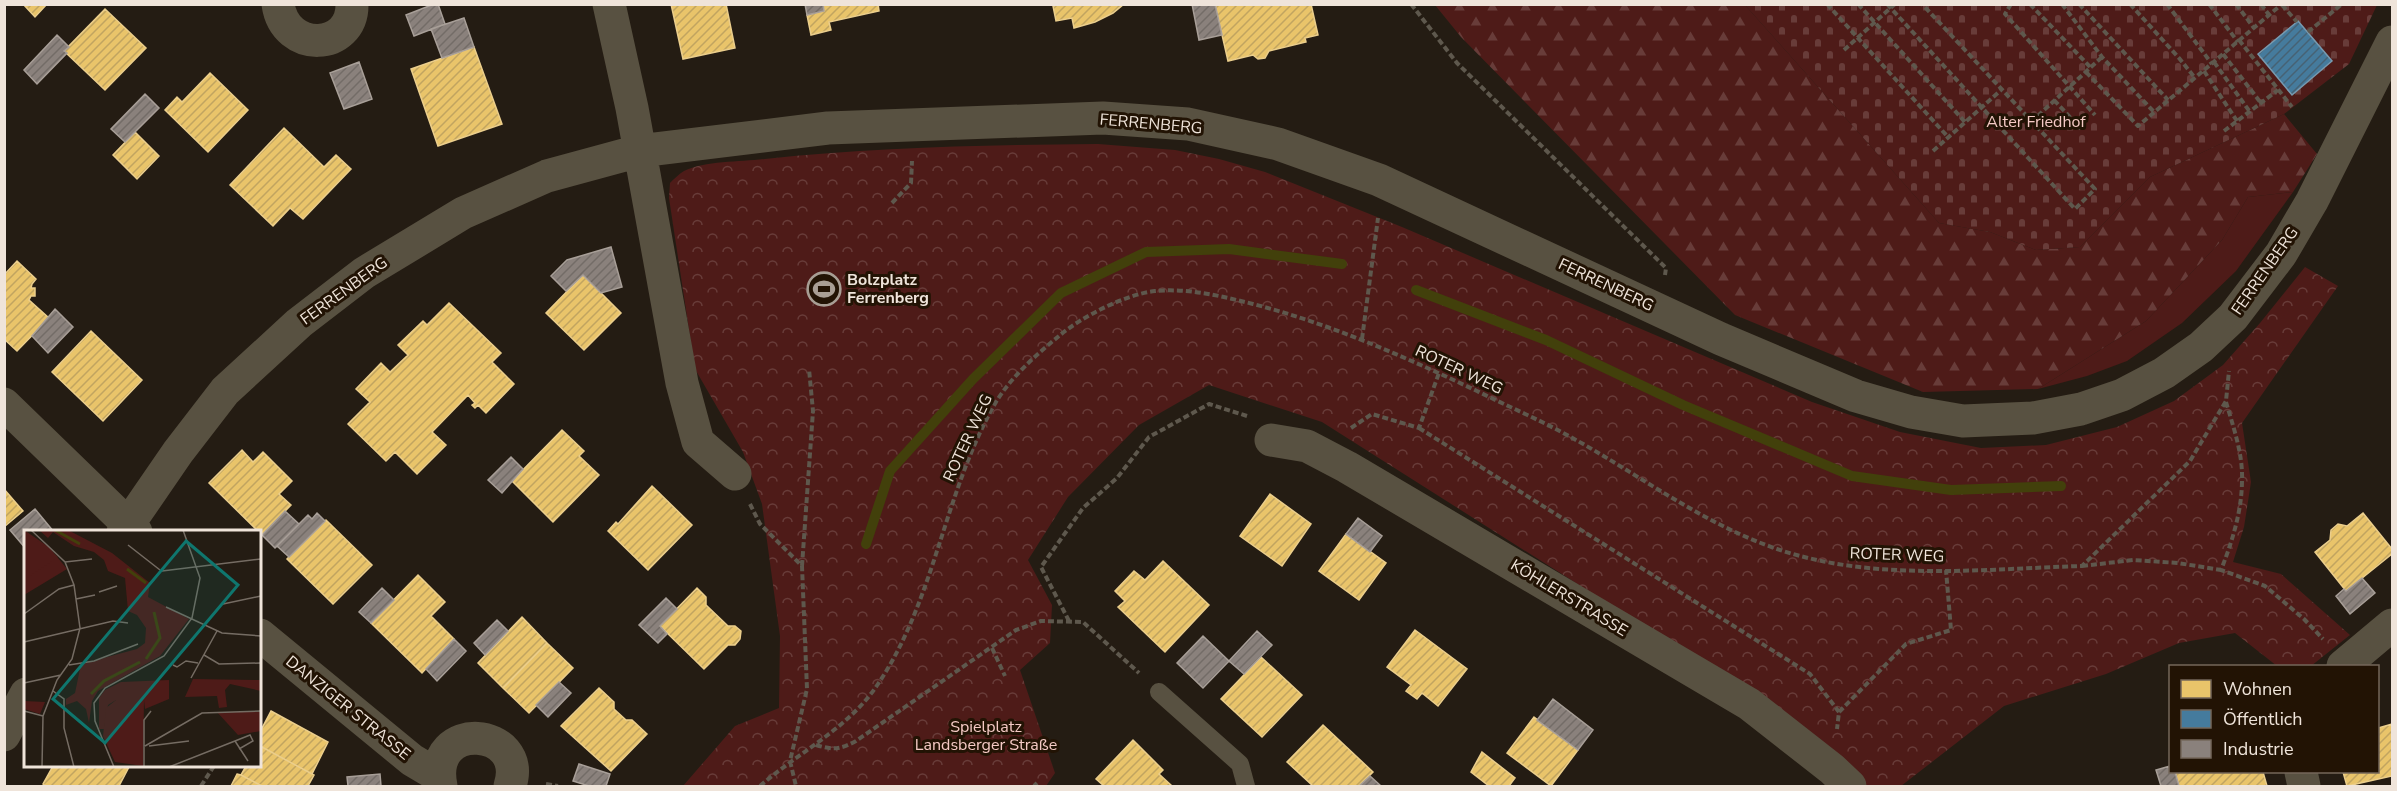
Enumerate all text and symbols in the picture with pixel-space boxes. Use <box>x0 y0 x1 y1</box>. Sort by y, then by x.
street label: FERRENBERG <box>1099 109 1203 139</box>
park label: Alter Friedhof <box>1986 111 2086 133</box>
street label: FERRENBERG <box>2226 222 2304 320</box>
street label: FERRENBERG <box>296 252 392 330</box>
street label: FERRENBERG <box>1555 253 1657 317</box>
place label: Bolzplatz Ferrenberg <box>847 269 929 309</box>
sports icon: Bolzplatz Ferrenberg <box>806 271 842 307</box>
street label: ROTER WEG <box>1412 340 1506 400</box>
street label: ROTER WEG <box>938 391 998 485</box>
inset map <box>24 530 261 767</box>
street label: ROTER WEG <box>1849 542 1945 568</box>
street label: KÖHLERSTRASSE <box>1506 554 1632 642</box>
street label: DANZIGER STRASSE <box>281 651 415 765</box>
legend <box>2169 665 2379 773</box>
text: Wohnen <box>2223 677 2292 701</box>
text: Öffentlich <box>2223 707 2302 731</box>
park label: Spielplatz Landsberger Straße <box>915 716 1057 756</box>
text: Industrie <box>2223 737 2294 761</box>

